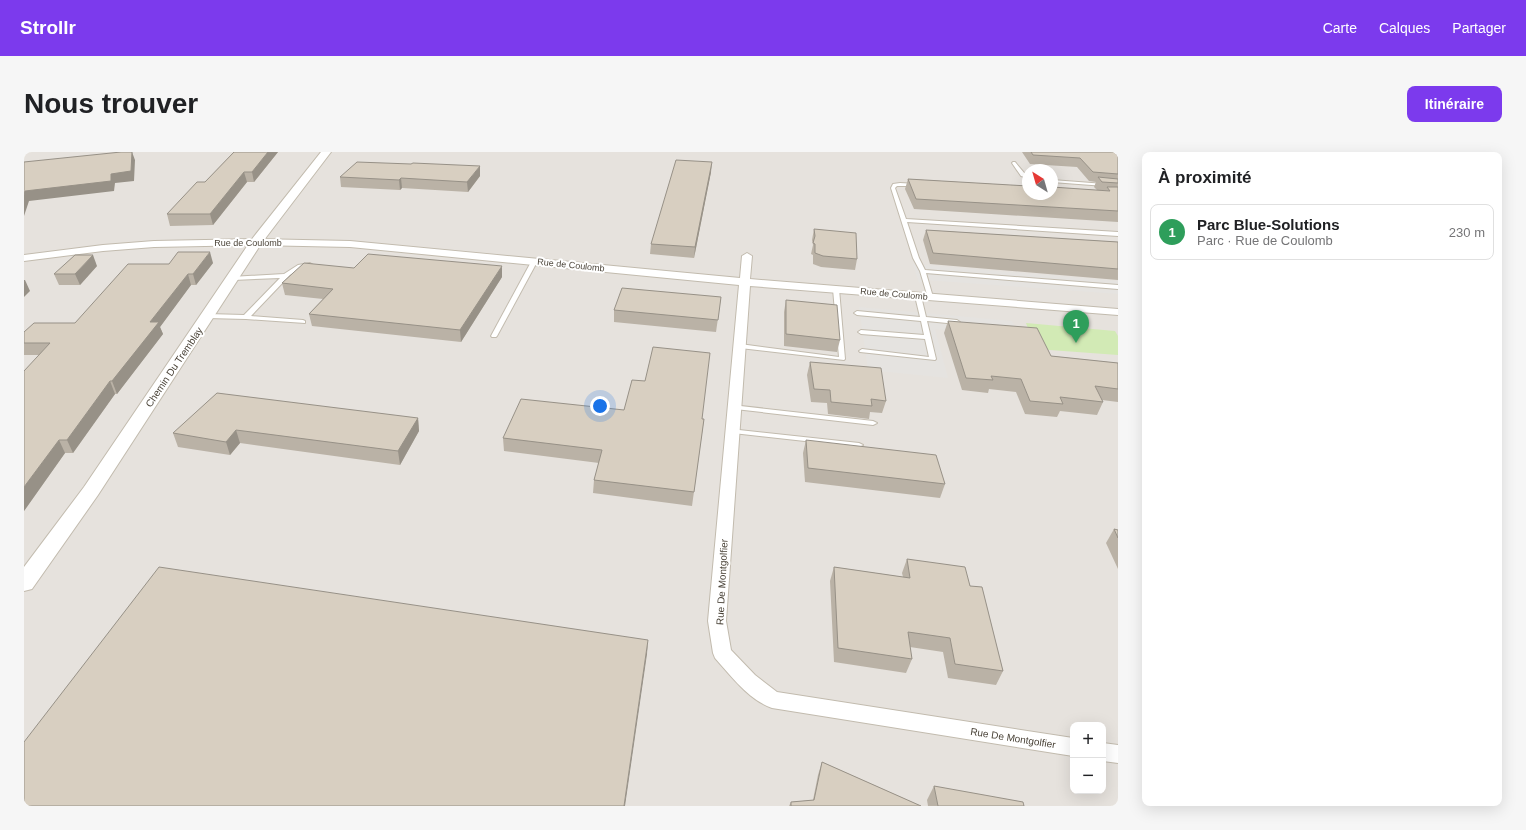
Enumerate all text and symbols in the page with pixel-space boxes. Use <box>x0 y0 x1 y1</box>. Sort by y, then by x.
text: Strollr <box>20 17 76 38</box>
text: Carte <box>1323 20 1357 36</box>
text: Calques <box>1379 20 1430 36</box>
text: Partager <box>1452 20 1506 36</box>
button: Itinéraire <box>1407 86 1502 122</box>
text: Nous trouver <box>24 88 198 119</box>
north arrow <box>1022 164 1058 200</box>
text: À proximité <box>1158 168 1252 187</box>
text: Parc Blue-Solutions <box>1197 216 1340 233</box>
text: 1 <box>1168 225 1176 240</box>
text: 230 m <box>1449 225 1485 240</box>
text: Parc · Rue de Coulomb <box>1197 233 1333 248</box>
street label: Rue de Coulomb <box>214 238 282 248</box>
street label: Rue de Coulomb <box>537 256 605 274</box>
street label: Rue de Coulomb <box>860 286 928 302</box>
pin: 1 <box>1063 310 1089 343</box>
street label: Chemin Du Tremblay <box>143 325 205 409</box>
your location <box>590 396 610 416</box>
street label: Rue De Montgolfier <box>714 538 730 625</box>
map controls <box>1070 722 1106 794</box>
button: + <box>1070 722 1106 758</box>
street label: Rue De Montgolfier <box>970 726 1057 750</box>
button: − <box>1070 758 1106 794</box>

